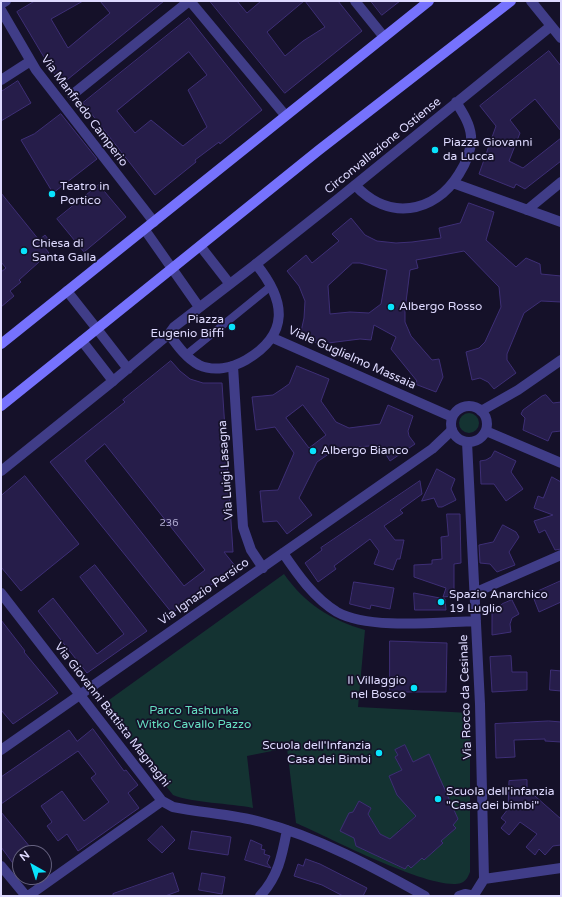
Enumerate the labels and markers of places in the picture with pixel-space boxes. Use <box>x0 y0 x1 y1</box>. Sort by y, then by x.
place label: Piazza Giovanni da Lucca <box>443 136 532 164</box>
marker: Piazza Giovanni da Lucca <box>430 145 440 155</box>
place label: Teatro in Portico <box>60 180 110 208</box>
marker: Teatro in Portico <box>47 189 57 199</box>
place label: Chiesa di Santa Galla <box>32 237 96 265</box>
marker: Chiesa di Santa Galla <box>19 246 29 256</box>
place label: Albergo Rosso <box>399 300 482 314</box>
marker: Albergo Rosso <box>386 302 396 312</box>
place label: Piazza Eugenio Biffi <box>151 313 224 341</box>
marker: Piazza Eugenio Biffi <box>227 322 237 332</box>
place label: Albergo Bianco <box>321 444 409 458</box>
marker: Albergo Bianco <box>308 446 318 456</box>
place label: Spazio Anarchico 19 Luglio <box>449 588 548 616</box>
marker: Spazio Anarchico 19 Luglio <box>436 597 446 607</box>
place label: Il Villaggio nel Bosco <box>347 674 406 702</box>
marker: Il Villaggio nel Bosco <box>409 683 419 693</box>
place label: Scuola dell'Infanzia Casa dei Bimbi <box>262 739 371 767</box>
marker: Scuola dell'Infanzia Casa dei Bimbi <box>374 748 384 758</box>
place label: Scuola dell'infanzia "Casa dei bimbi" <box>446 785 555 813</box>
marker: Scuola dell'infanzia "Casa dei bimbi" <box>433 794 443 804</box>

